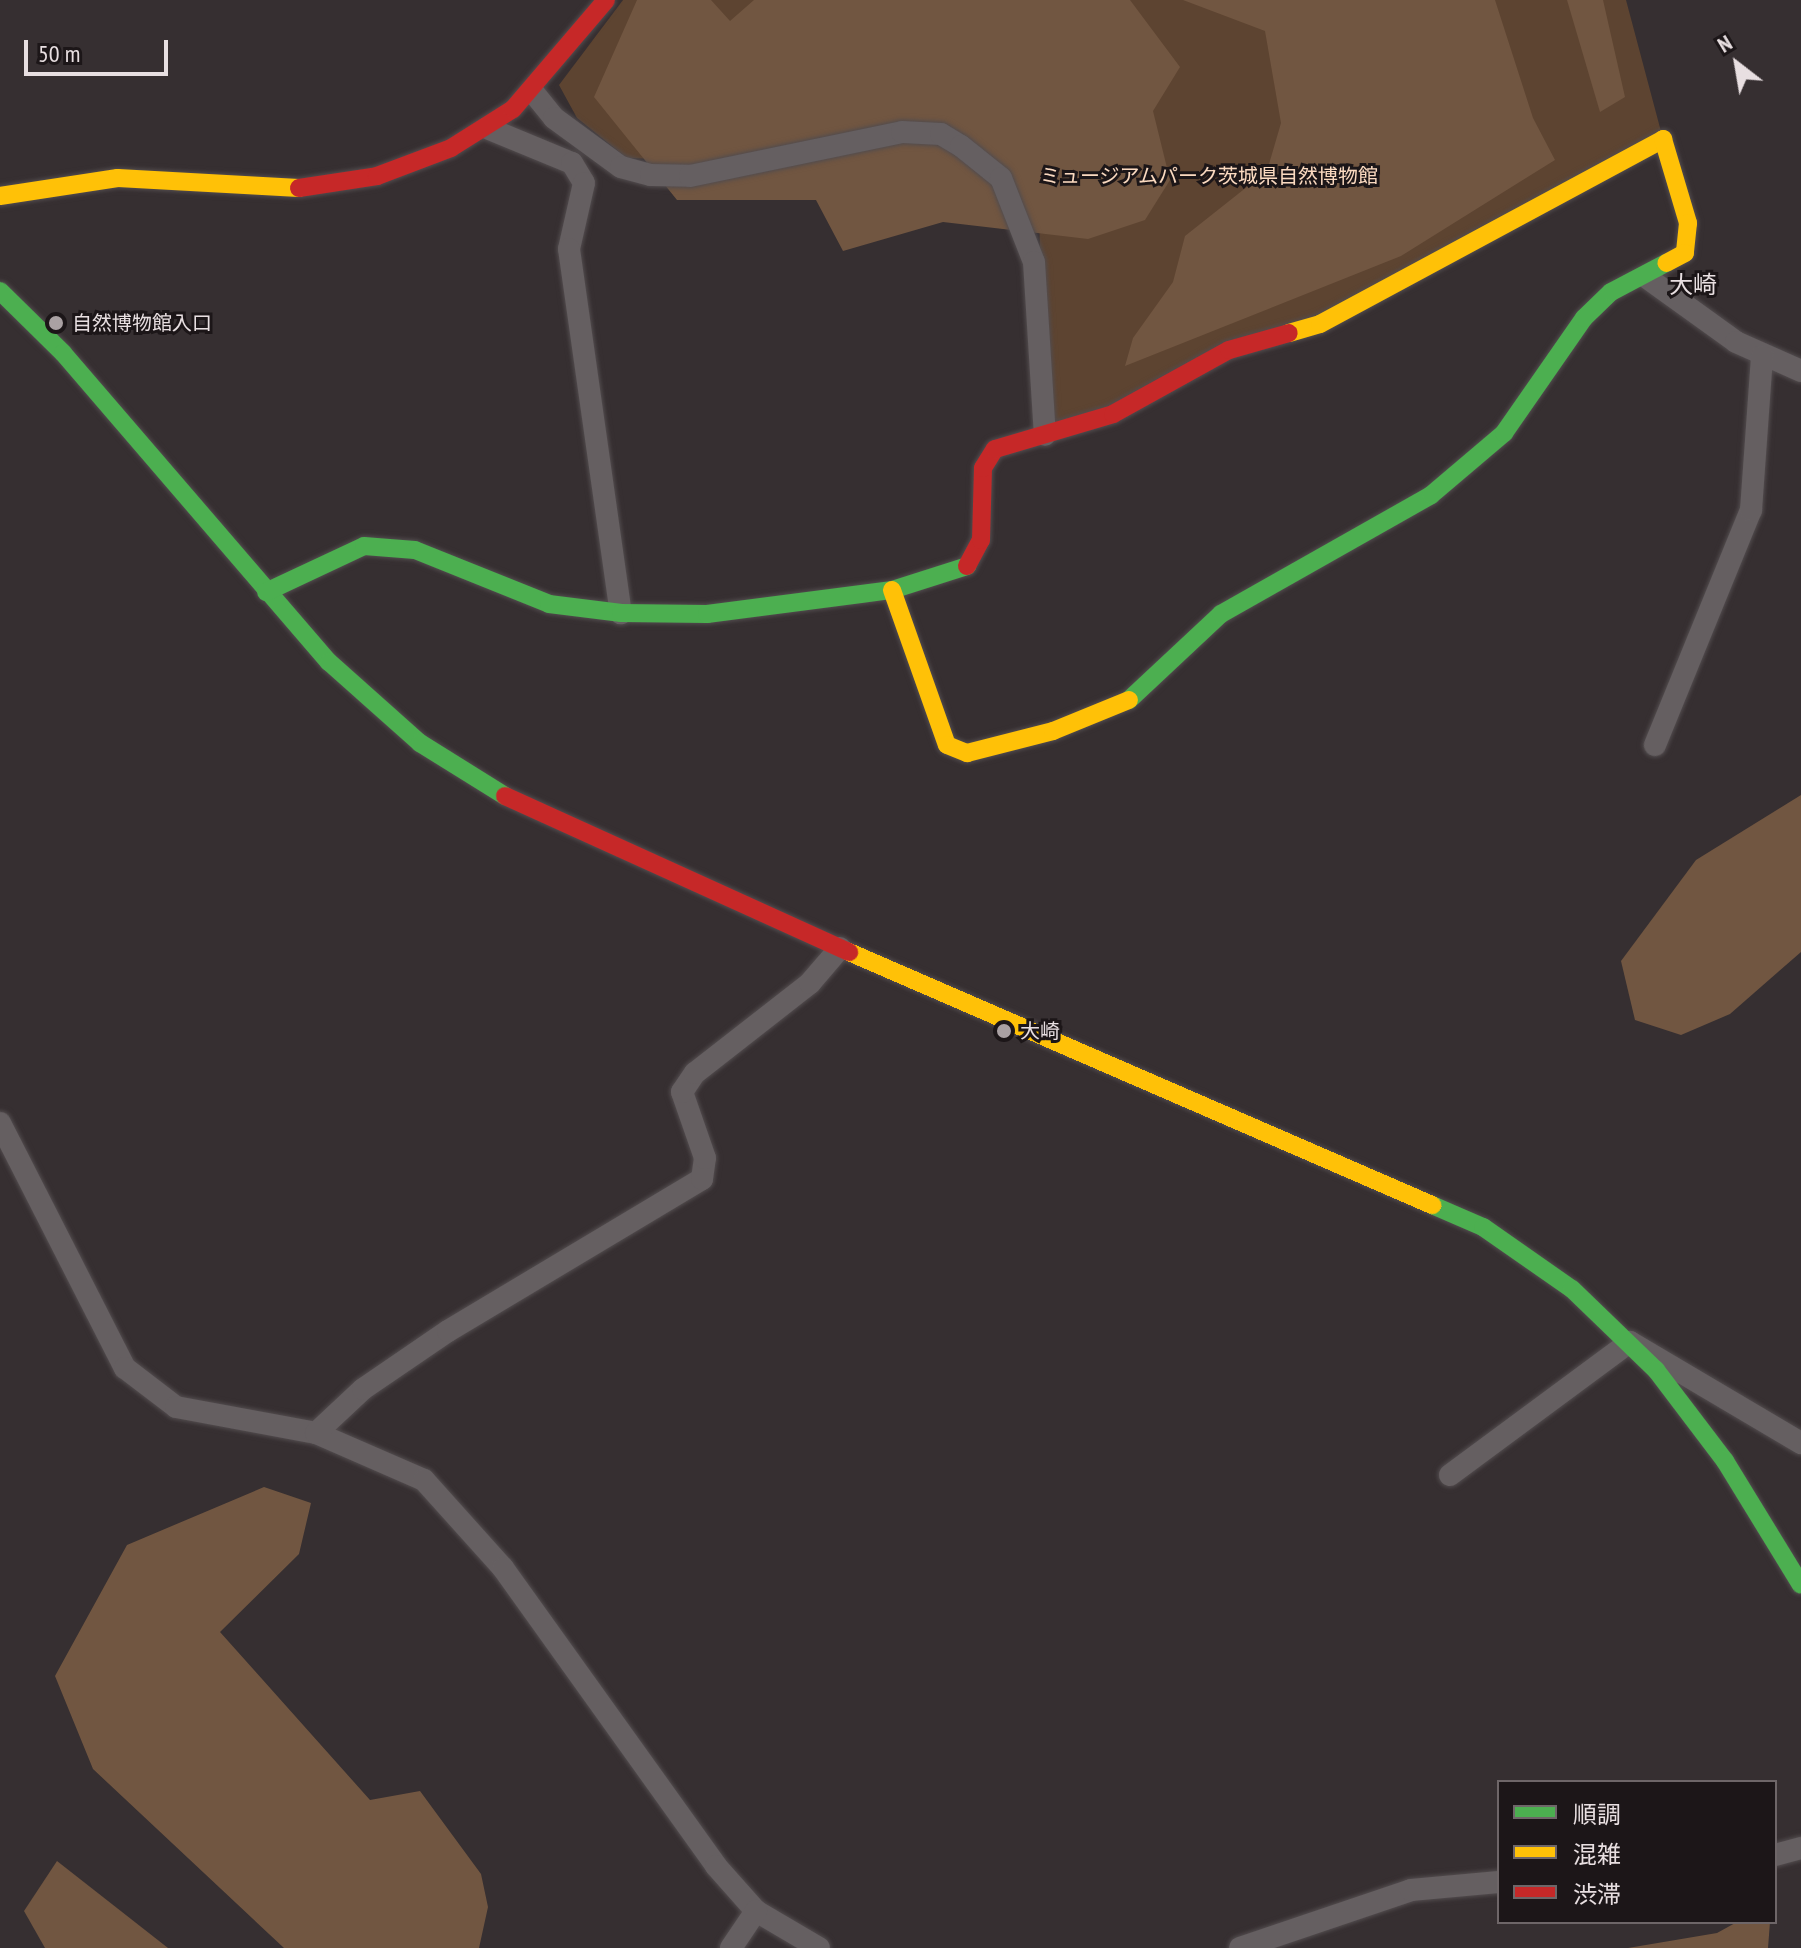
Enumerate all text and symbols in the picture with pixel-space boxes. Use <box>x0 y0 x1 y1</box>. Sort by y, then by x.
scale bar <box>28 24 172 74</box>
north arrow <box>1697 24 1777 104</box>
text: N <box>1712 28 1737 58</box>
text: 50 m <box>38 38 80 69</box>
park label: ミュージアムパーク茨城県自然博物館 <box>1039 164 1379 188</box>
district label: 大崎 <box>1669 271 1717 299</box>
place label: 自然博物館入口 <box>72 311 212 335</box>
marker: 自然博物館入口 <box>47 314 65 332</box>
place label: 大崎 <box>1020 1019 1060 1043</box>
marker: 大崎 <box>995 1022 1013 1040</box>
legend <box>1497 1780 1777 1924</box>
text: 順調 <box>1573 1799 1621 1830</box>
text: 混雑 <box>1573 1839 1621 1870</box>
text: 渋滞 <box>1573 1879 1621 1910</box>

